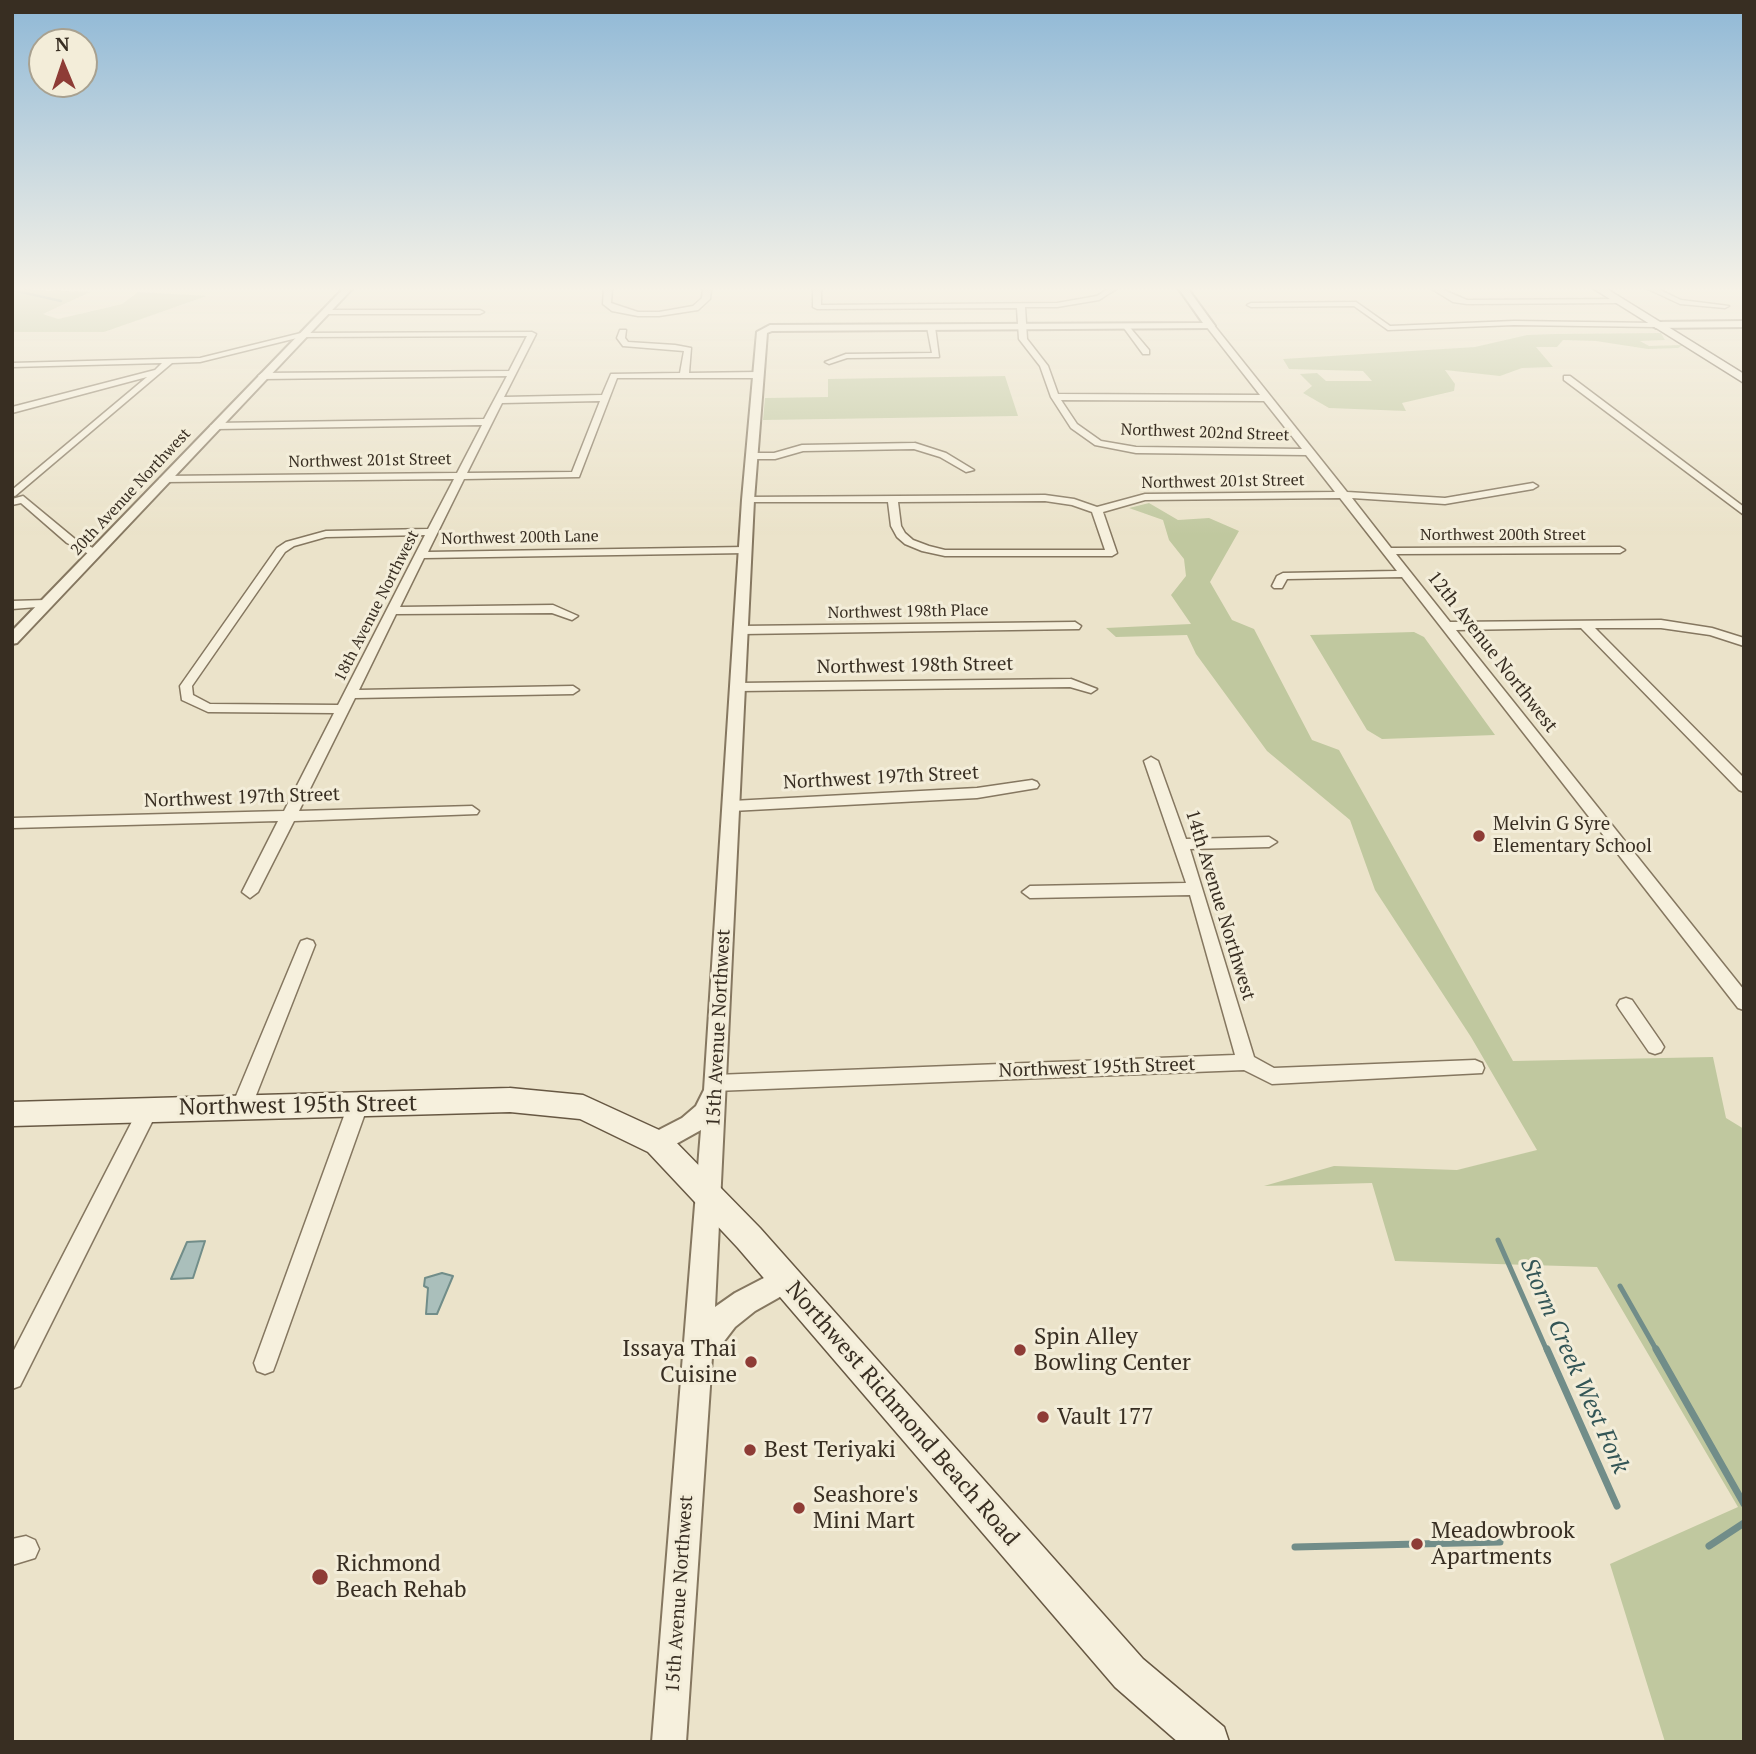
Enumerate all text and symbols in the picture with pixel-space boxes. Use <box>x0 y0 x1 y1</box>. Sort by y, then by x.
north arrow <box>28 28 98 98</box>
text: N <box>55 31 70 56</box>
street label: Northwest 202nd Street <box>1120 420 1290 446</box>
street label: 20th Avenue Northwest <box>67 424 195 560</box>
street label: Northwest 201st Street <box>288 450 452 472</box>
street label: Northwest 201st Street <box>1141 471 1305 493</box>
street label: Northwest 200th Street <box>1420 525 1586 545</box>
street label: 18th Avenue Northwest <box>331 527 423 685</box>
street label: Northwest 200th Lane <box>441 527 599 549</box>
street label: 12th Avenue Northwest <box>1422 567 1562 737</box>
street label: Northwest 198th Place <box>827 601 989 623</box>
street label: Northwest 198th Street <box>816 653 1014 679</box>
street label: Northwest 197th Street <box>783 761 979 795</box>
street label: Northwest 197th Street <box>144 783 340 813</box>
street label: 14th Avenue Northwest <box>1180 807 1260 1003</box>
place label: Melvin G Syre Elementary School <box>1493 814 1652 858</box>
marker: Melvin G Syre Elementary School <box>1471 828 1487 844</box>
street label: 15th Avenue Northwest <box>702 928 736 1128</box>
street label: Northwest 195th Street <box>998 1053 1196 1083</box>
street label: Northwest 195th Street <box>179 1090 417 1122</box>
water label: Storm Creek West Fork <box>1513 1254 1635 1478</box>
street label: Northwest Richmond Beach Road <box>780 1276 1024 1552</box>
place label: Spin Alley Bowling Center <box>1034 1323 1191 1377</box>
place label: Issaya Thai Cuisine <box>622 1335 737 1389</box>
marker: Spin Alley Bowling Center <box>1012 1342 1028 1358</box>
marker: Issaya Thai Cuisine <box>743 1354 759 1370</box>
place label: Vault 177 <box>1057 1403 1154 1431</box>
marker: Vault 177 <box>1035 1409 1051 1425</box>
place label: Best Teriyaki <box>764 1436 896 1464</box>
marker: Best Teriyaki <box>742 1442 758 1458</box>
place label: Seashore's Mini Mart <box>813 1481 919 1535</box>
street label: 15th Avenue Northwest <box>662 1494 698 1694</box>
marker: Seashore's Mini Mart <box>791 1500 807 1516</box>
place label: Meadowbrook Apartments <box>1431 1517 1575 1571</box>
marker: Meadowbrook Apartments <box>1409 1536 1425 1552</box>
place label: Richmond Beach Rehab <box>336 1550 467 1604</box>
marker: Richmond Beach Rehab <box>310 1567 330 1587</box>

